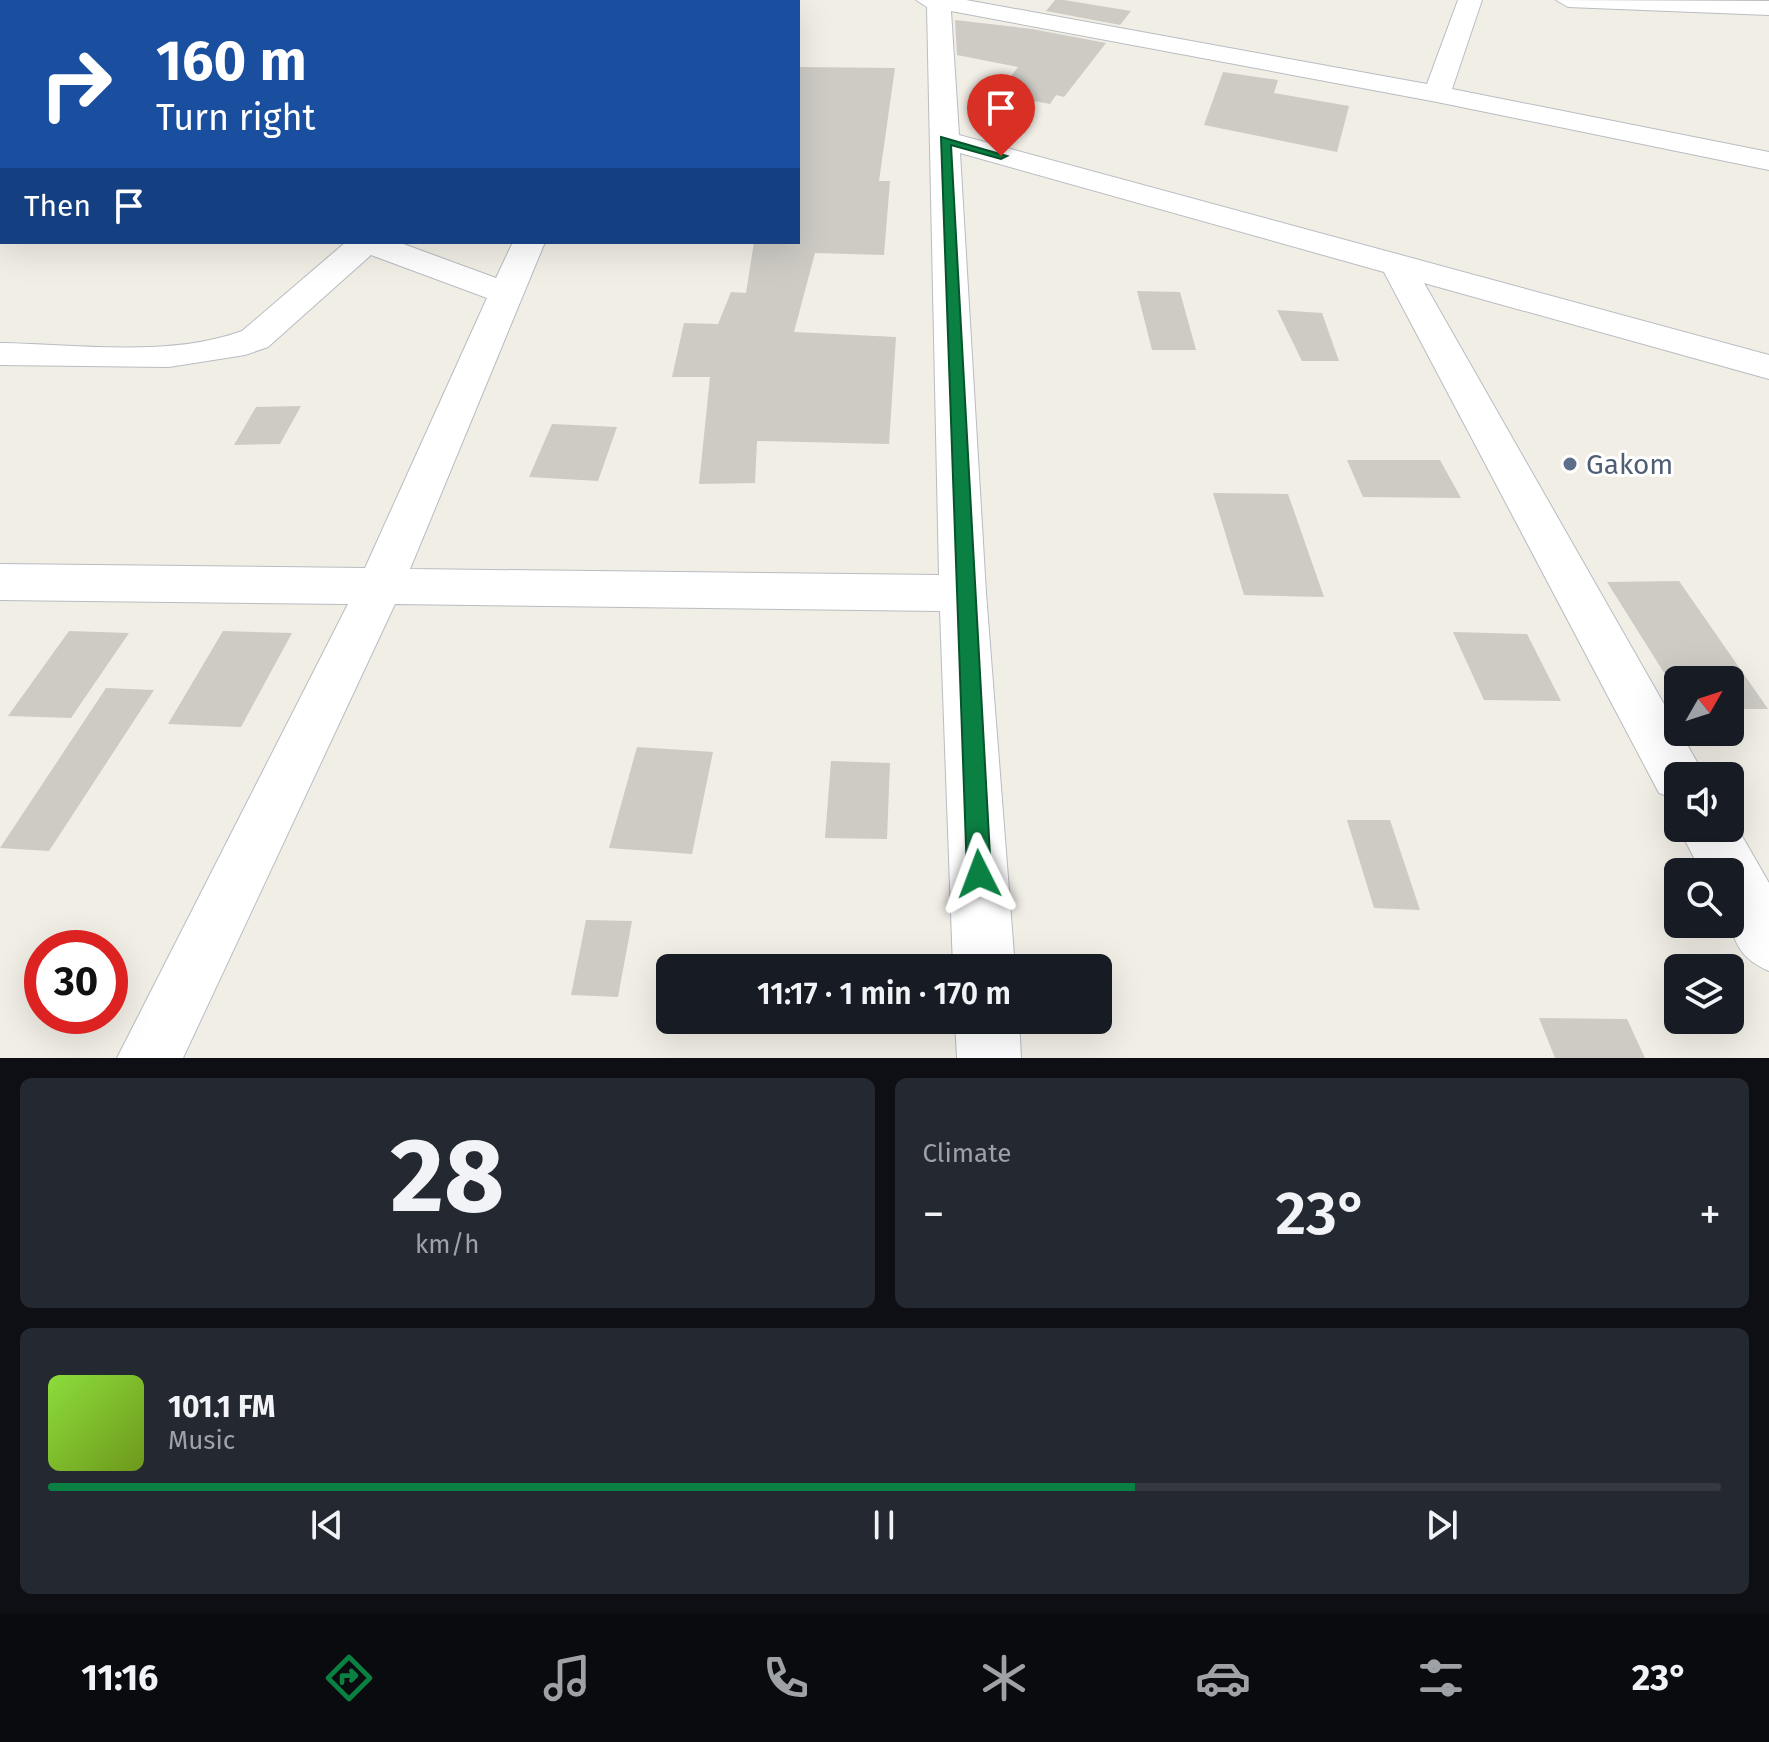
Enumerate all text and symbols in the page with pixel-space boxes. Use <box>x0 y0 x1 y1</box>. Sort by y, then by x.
text: 160 m <box>156 28 307 95</box>
icon: right <box>24 32 128 136</box>
pin <box>967 74 1035 156</box>
icon: arrive <box>979 86 1023 130</box>
text: Turn right <box>156 96 316 140</box>
icon: arrive <box>107 184 151 228</box>
text: Then <box>24 188 91 224</box>
place label: Gakom <box>1586 448 1673 481</box>
marker: Gakom <box>1561 455 1579 473</box>
north arrow <box>1664 666 1744 746</box>
map controls <box>1664 666 1744 1034</box>
button: sound <box>1664 762 1744 842</box>
position arrow <box>937 832 1021 916</box>
button: search <box>1664 858 1744 938</box>
speed limit sign: 30 <box>24 930 128 1034</box>
button: layers <box>1664 954 1744 1034</box>
text: 11:17 · 1 min · 170 m <box>757 976 1011 1012</box>
text: 28 <box>390 1114 504 1239</box>
text: Climate <box>923 1138 1011 1169</box>
text: 23° <box>1275 1178 1368 1250</box>
text: − <box>923 1188 945 1241</box>
text: + <box>1699 1188 1721 1241</box>
text: km/h <box>415 1229 479 1260</box>
text: 101.1 FM <box>168 1389 275 1425</box>
text: Music <box>168 1425 235 1456</box>
icon: previous <box>305 1503 349 1547</box>
icon: pause <box>862 1503 906 1547</box>
icon: next <box>1420 1503 1464 1547</box>
icon: directions <box>321 1650 377 1706</box>
icon: music <box>539 1650 595 1706</box>
icon: phone <box>758 1650 814 1706</box>
icon: climate <box>976 1650 1032 1706</box>
icon: car <box>1195 1650 1251 1706</box>
icon: filters <box>1413 1650 1469 1706</box>
text: 11:16 <box>81 1656 158 1700</box>
text: 23° <box>1632 1656 1688 1700</box>

